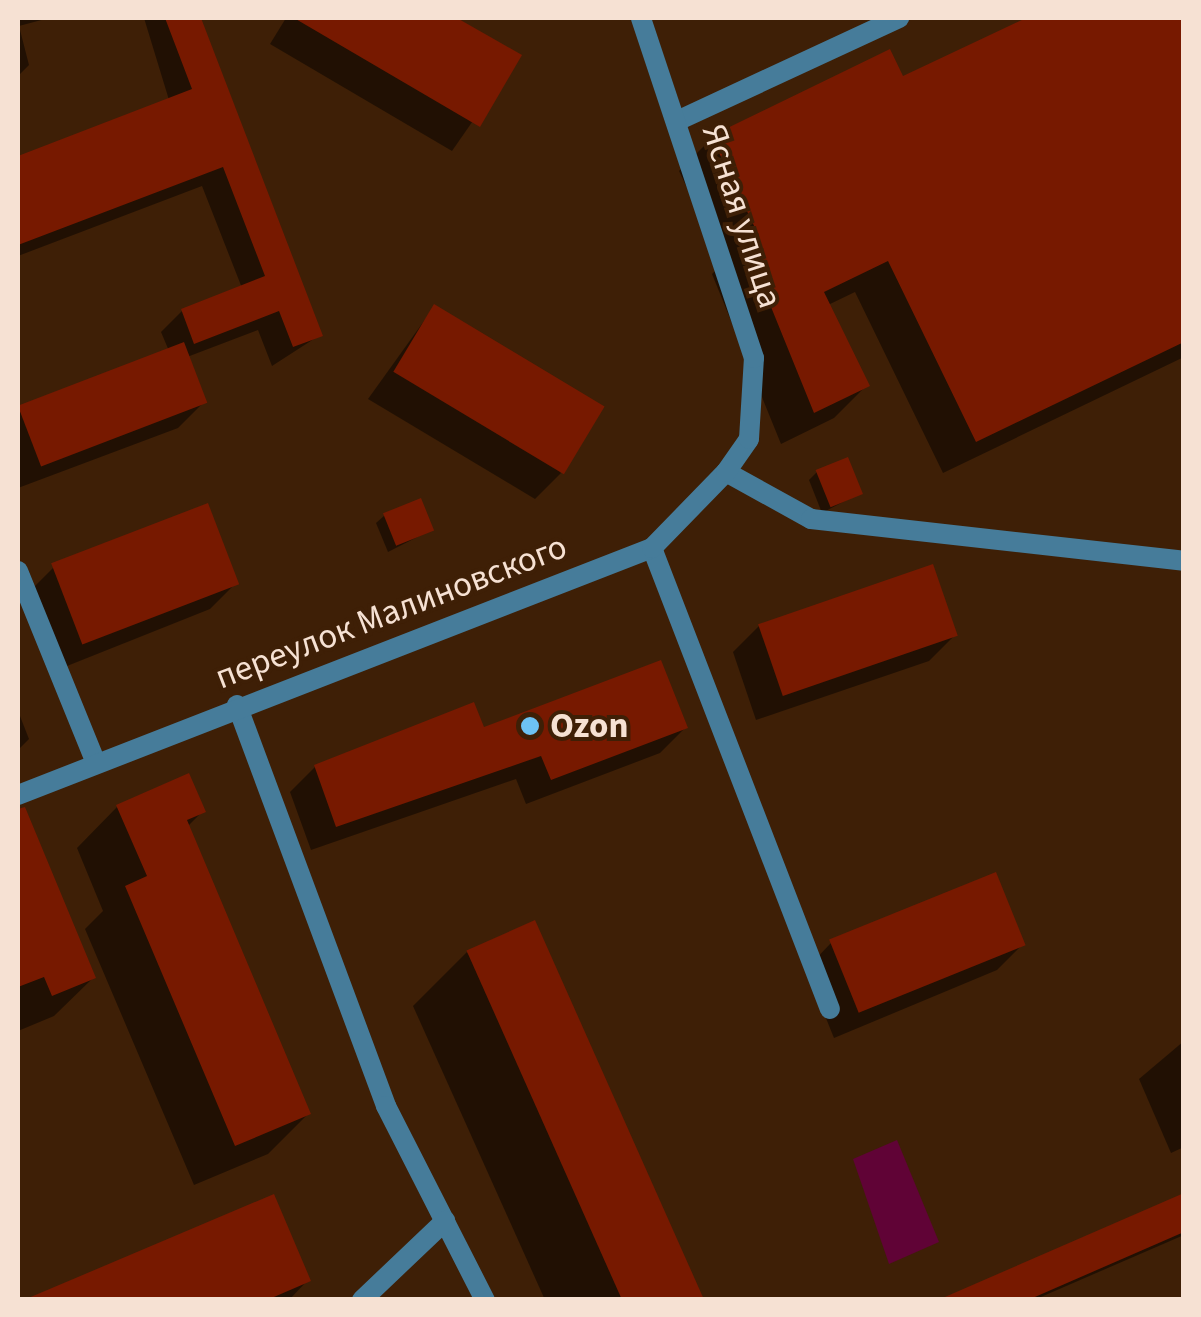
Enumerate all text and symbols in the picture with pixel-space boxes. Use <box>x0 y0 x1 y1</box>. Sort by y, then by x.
street label: Ясная улица <box>693 119 791 313</box>
street label: переулок Малиновского <box>209 526 573 698</box>
place label: Ozon <box>550 705 629 747</box>
marker: Ozon <box>519 715 541 737</box>

